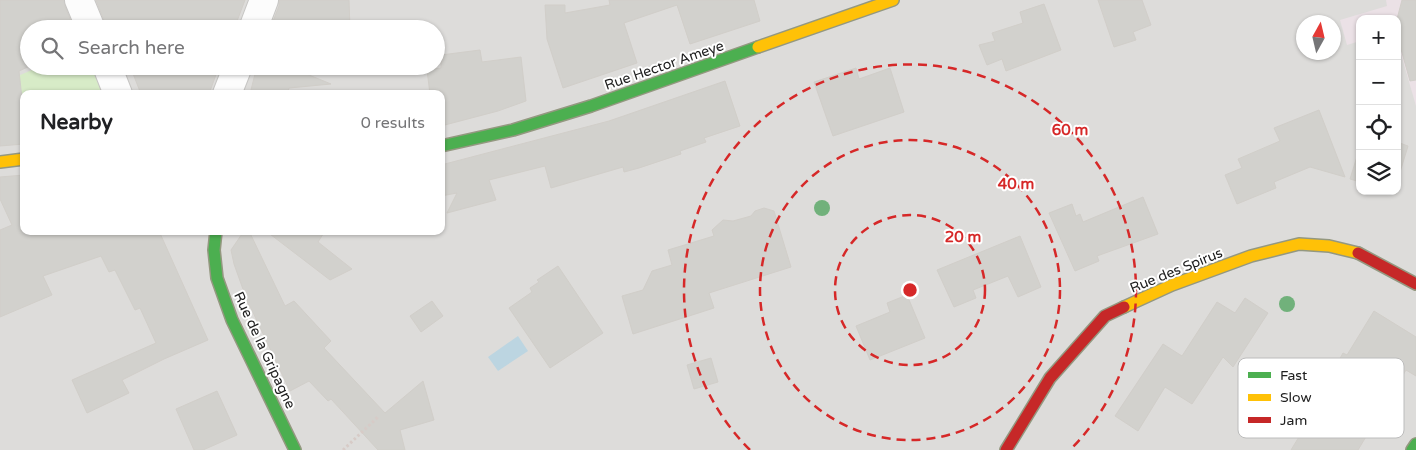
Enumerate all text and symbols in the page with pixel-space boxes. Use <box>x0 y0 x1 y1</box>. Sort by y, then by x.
north arrow <box>1296 15 1341 60</box>
map controls <box>1356 15 1401 195</box>
button: + <box>1356 15 1401 60</box>
search box <box>20 20 445 75</box>
icon: search <box>38 34 66 62</box>
text: Search here <box>78 37 185 59</box>
street label: Rue Hector Ameye <box>602 37 726 94</box>
button: − <box>1356 60 1401 105</box>
button: locate <box>1356 105 1401 150</box>
text: Nearby <box>40 110 113 135</box>
text: 0 results <box>361 113 425 133</box>
text: 60 m <box>1052 121 1088 139</box>
button: layers <box>1356 150 1401 195</box>
text: 40 m <box>998 175 1034 193</box>
text: 20 m <box>945 228 981 246</box>
street label: Rue des Spirus <box>1127 244 1225 297</box>
centre of rings <box>901 281 919 299</box>
street label: Rue de la Gripagne <box>230 289 299 411</box>
legend <box>1238 358 1404 438</box>
text: Fast <box>1280 367 1308 384</box>
text: Slow <box>1280 389 1312 406</box>
text: Jam <box>1280 412 1307 429</box>

